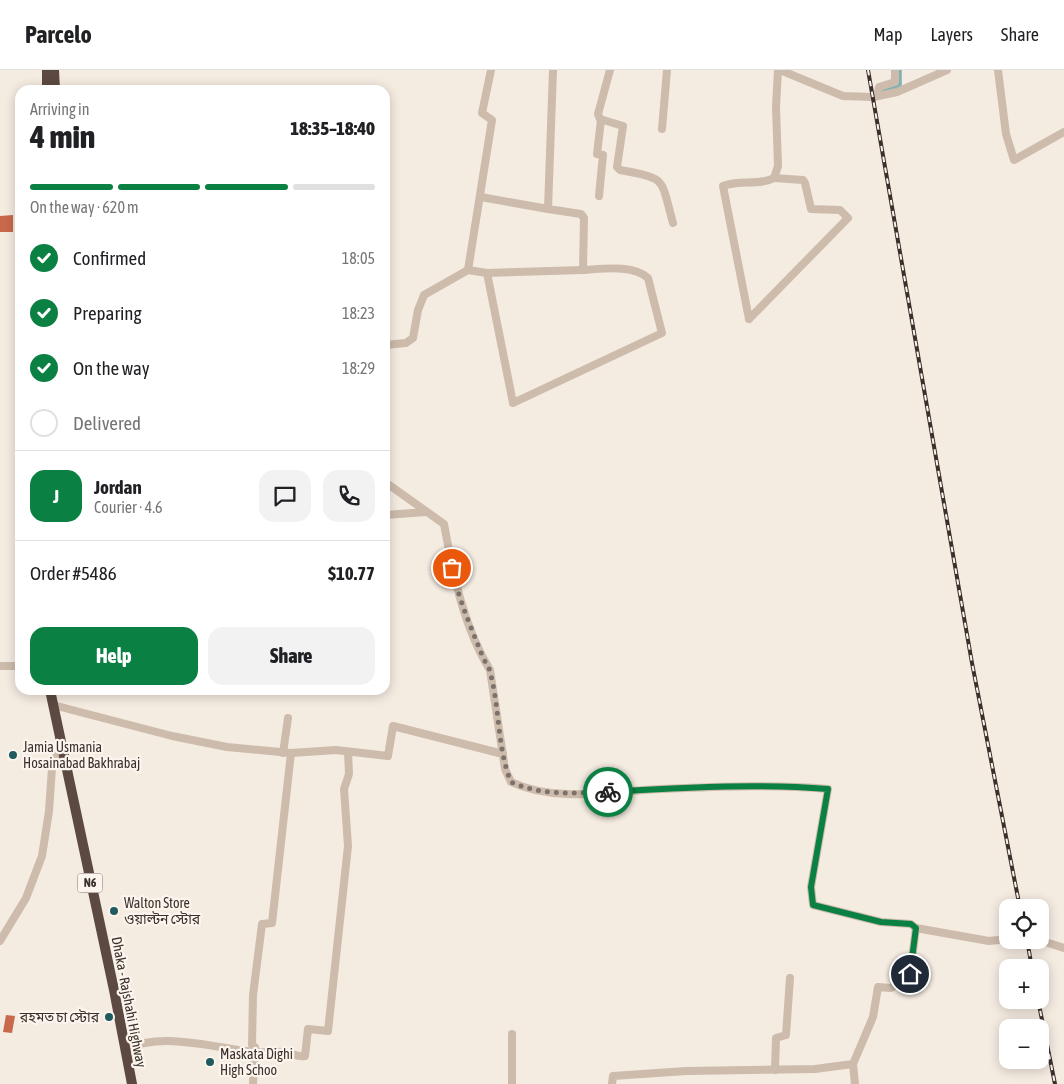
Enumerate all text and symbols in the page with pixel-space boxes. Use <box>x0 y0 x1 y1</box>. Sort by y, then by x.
text: Parcelo <box>25 21 92 48</box>
text: Map <box>873 24 902 45</box>
text: Layers <box>930 24 973 45</box>
text: Share <box>1001 24 1039 45</box>
text: Arriving in <box>30 100 90 118</box>
text: 18:35–18:40 <box>290 117 375 139</box>
text: 4 min <box>30 118 95 155</box>
text: On the way · 620 m <box>30 198 139 216</box>
icon: check <box>30 244 58 272</box>
text: Confirmed <box>73 247 146 269</box>
text: 18:05 <box>342 249 375 267</box>
icon: check <box>30 299 58 327</box>
text: Preparing <box>73 302 142 324</box>
text: 18:23 <box>342 304 375 322</box>
icon: check <box>30 354 58 382</box>
text: On the way <box>73 357 150 379</box>
text: 18:29 <box>342 359 375 377</box>
text: Delivered <box>73 412 141 434</box>
button: chat <box>259 470 311 522</box>
button: phone <box>323 470 375 522</box>
text: Jordan <box>94 476 142 498</box>
text: J <box>53 485 59 507</box>
text: Courier · 4.6 <box>94 498 163 516</box>
pin <box>431 547 473 589</box>
icon: bag <box>438 554 466 582</box>
text: Order #5486 <box>30 562 117 584</box>
text: $10.77 <box>328 562 375 584</box>
button: Help <box>30 627 198 685</box>
button: Share <box>208 627 375 685</box>
place label: Jamia Usmania Hosainabad Bakhrabaj <box>23 739 140 771</box>
marker: Jamia Usmania Hosainabad Bakhrabaj <box>7 749 19 761</box>
courier <box>583 767 633 817</box>
icon: bike <box>594 778 622 806</box>
road number: N6 <box>78 874 102 892</box>
place label: Walton Store ওয়াল্টন স্টোর <box>124 895 201 927</box>
map controls <box>999 899 1049 1069</box>
button: locate <box>999 899 1049 949</box>
marker: Walton Store ওয়াল্টন স্টোর <box>108 905 120 917</box>
street label: Dhaka - Rajshahi Highway <box>108 935 150 1069</box>
pin <box>889 953 931 995</box>
button: + <box>999 959 1049 1009</box>
icon: home <box>896 960 924 988</box>
place label: রহমত চা স্টোর <box>19 1009 100 1025</box>
marker: রহমত চা স্টোর <box>103 1011 115 1023</box>
button: − <box>999 1019 1049 1069</box>
place label: Maskata Dighi High Schoo <box>220 1046 293 1078</box>
marker: Maskata Dighi High Schoo <box>204 1056 216 1068</box>

